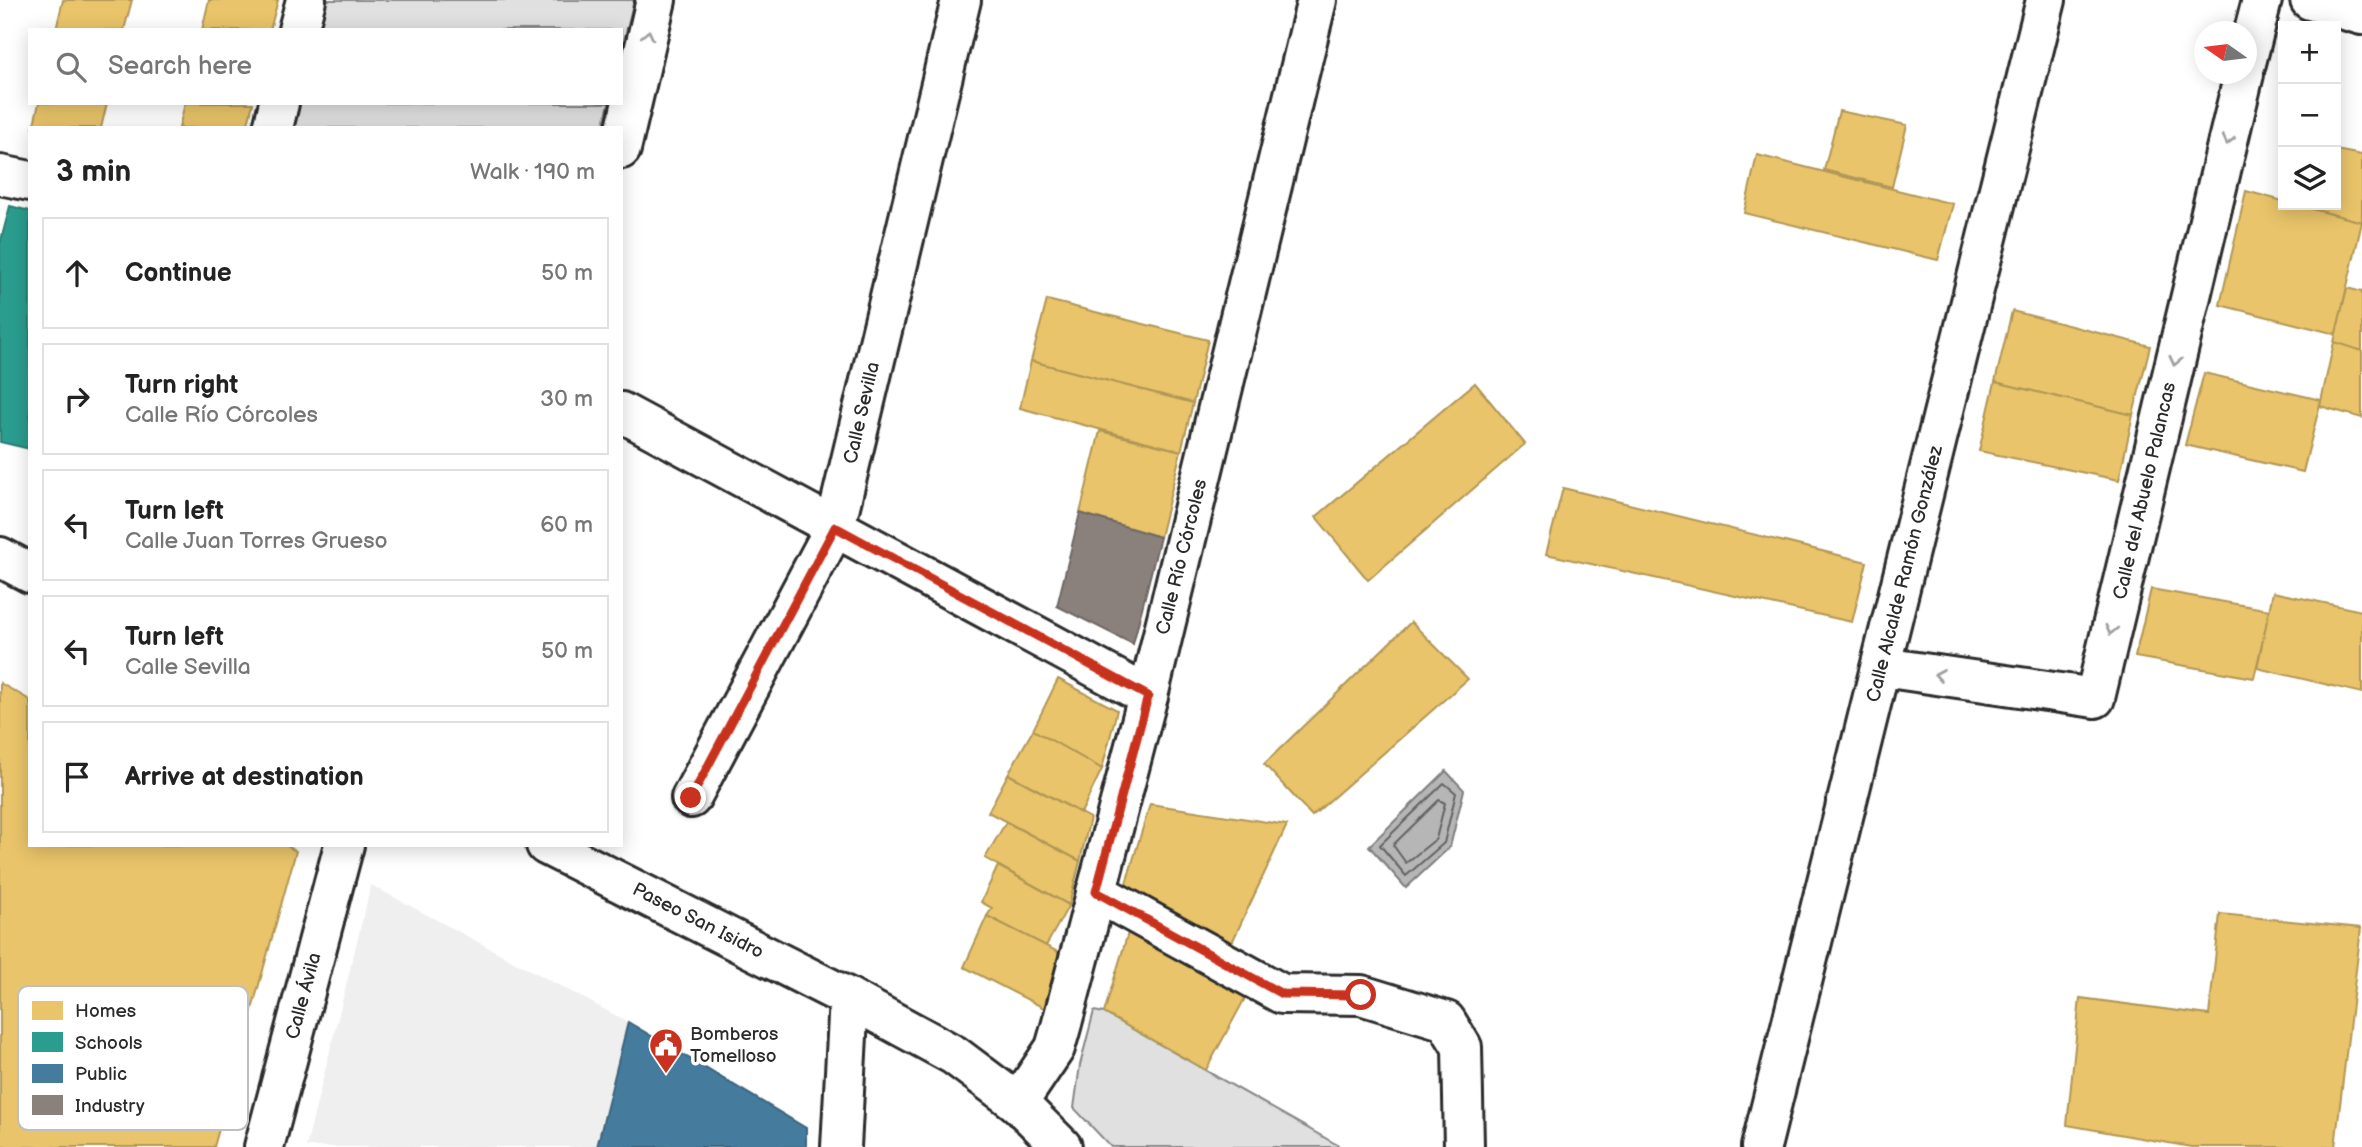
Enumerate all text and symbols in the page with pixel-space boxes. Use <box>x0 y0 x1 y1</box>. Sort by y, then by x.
north arrow <box>2194 21 2257 84</box>
map controls <box>2278 21 2341 210</box>
button: + <box>2278 21 2341 84</box>
search box <box>28 28 623 105</box>
one-way arrow <box>640 29 654 41</box>
icon: search <box>52 48 90 86</box>
text: Search here <box>108 51 252 82</box>
button: − <box>2278 84 2341 147</box>
one-way arrow <box>2222 134 2236 146</box>
button: layers <box>2278 147 2341 210</box>
text: 3 min <box>56 154 131 190</box>
text: Walk · 190 m <box>470 158 595 186</box>
icon: ahead <box>58 254 96 292</box>
text: Continue <box>125 258 232 289</box>
text: 50 m <box>541 259 593 287</box>
one-way arrow <box>2169 355 2184 367</box>
street label: Calle Sevilla <box>839 360 885 466</box>
text: Turn right <box>125 370 238 401</box>
icon: right <box>58 380 96 418</box>
street label: Calle del Abuelo Palancas <box>2109 380 2181 602</box>
text: 30 m <box>540 385 593 413</box>
text: Calle Río Córcoles <box>125 401 318 429</box>
street label: Calle Alcalde Ramón González <box>1862 443 1948 705</box>
street label: Calle Río Córcoles <box>1152 477 1212 637</box>
text: Turn left <box>125 496 224 527</box>
icon: left <box>58 506 96 544</box>
text: 60 m <box>540 511 593 539</box>
text: Calle Juan Torres Grueso <box>125 527 388 555</box>
text: Turn left <box>125 622 224 653</box>
one-way arrow <box>2105 624 2119 636</box>
icon: left <box>58 632 96 670</box>
text: 50 m <box>541 637 593 665</box>
text: Calle Sevilla <box>125 653 251 681</box>
one-way arrow <box>1933 668 1945 683</box>
icon: arrive <box>58 758 96 796</box>
text: Arrive at destination <box>125 762 364 793</box>
route end <box>675 782 706 813</box>
street label: Paseo San Isidro <box>629 878 767 964</box>
street label: Calle Ávila <box>280 950 327 1042</box>
route start <box>1345 979 1376 1010</box>
legend <box>18 986 248 1130</box>
text: Homes <box>75 1000 136 1023</box>
place label: Bomberos Tomelloso <box>690 1023 778 1068</box>
public building icon: Bomberos Tomelloso <box>647 1026 685 1075</box>
text: Schools <box>75 1032 142 1055</box>
text: Public <box>75 1063 127 1086</box>
text: Industry <box>75 1095 145 1118</box>

